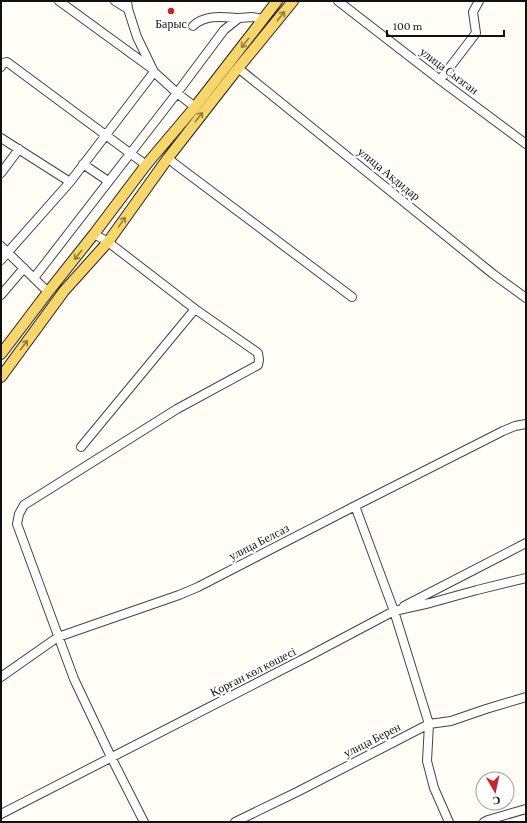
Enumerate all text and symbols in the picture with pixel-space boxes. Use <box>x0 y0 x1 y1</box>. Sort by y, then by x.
marker: Барыс <box>166 6 176 16</box>
one-way arrow <box>276 10 285 21</box>
scale bar <box>387 12 504 38</box>
place label: Барыс <box>155 17 187 31</box>
text: 100 m <box>393 19 423 33</box>
one-way arrow <box>240 37 249 48</box>
street label: улица Сызган <box>417 45 481 98</box>
one-way arrow <box>195 112 204 123</box>
street label: улица Акдидар <box>355 145 423 203</box>
one-way arrow <box>118 217 126 228</box>
one-way arrow <box>73 249 82 260</box>
one-way arrow <box>20 340 28 351</box>
street label: улица Белсаз <box>227 521 292 563</box>
street label: Қорған көл көшесі <box>208 644 299 700</box>
street label: улица Берен <box>341 719 403 760</box>
north arrow <box>475 771 515 811</box>
text: С <box>492 794 501 807</box>

